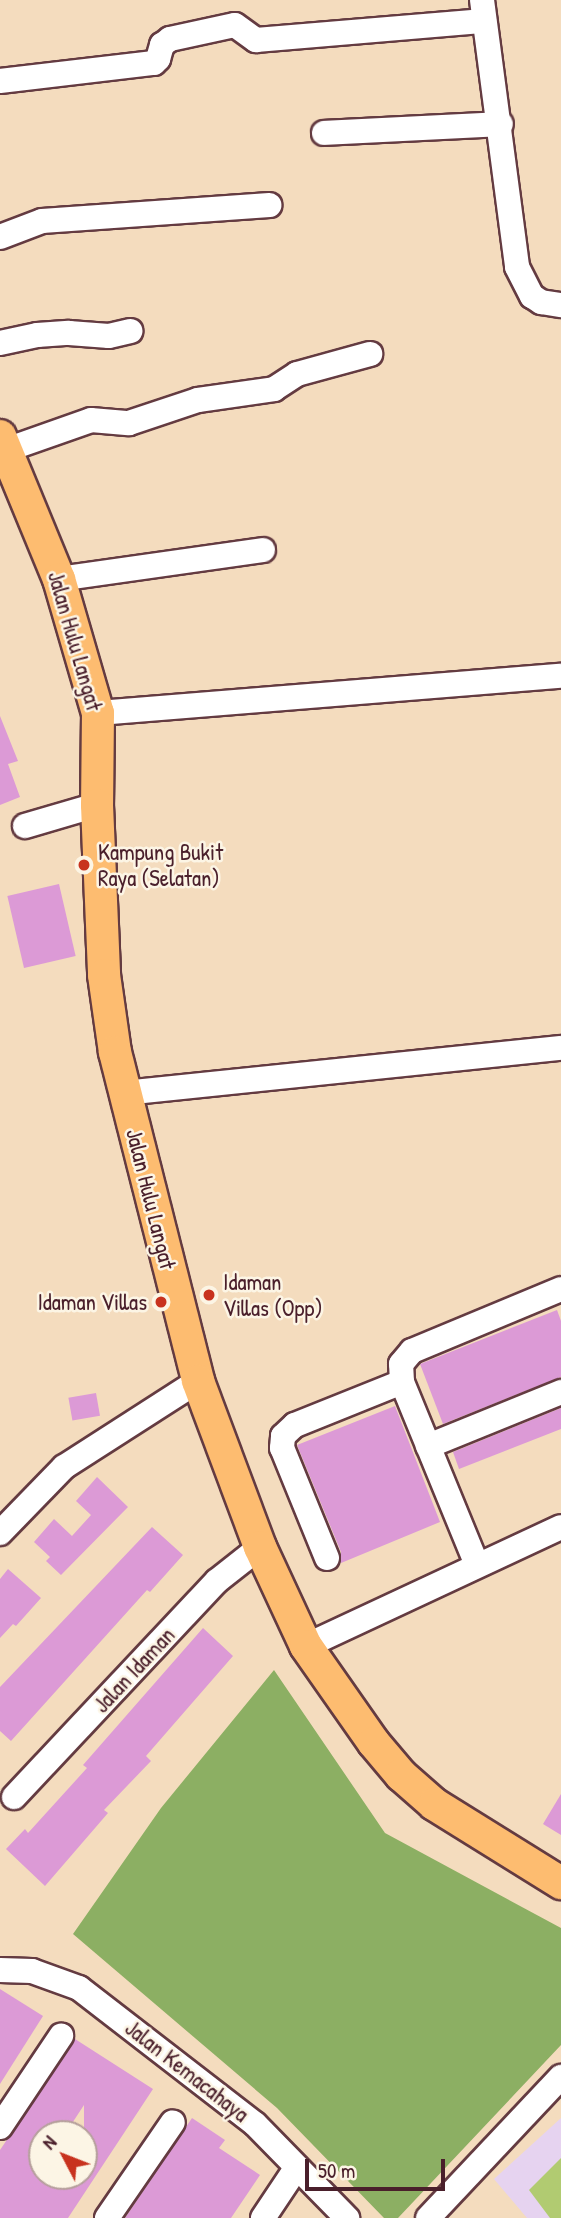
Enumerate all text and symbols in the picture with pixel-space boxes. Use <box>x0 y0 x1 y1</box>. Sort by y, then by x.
street label: Jalan Hulu Langat <box>42 568 108 714</box>
place label: Kampung Bukit Raya (Selatan) <box>98 838 223 892</box>
marker: Kampung Bukit Raya (Selatan) <box>76 857 92 873</box>
street label: Jalan Hulu Langat <box>120 1126 182 1272</box>
place label: Idaman Villas (Opp) <box>223 1268 323 1322</box>
marker: Idaman Villas (Opp) <box>201 1287 217 1303</box>
place label: Idaman Villas <box>37 1288 147 1316</box>
marker: Idaman Villas <box>153 1294 169 1310</box>
street label: Jalan Idaman <box>87 1622 181 1718</box>
street label: Jalan Kemacahaya <box>120 2014 254 2128</box>
north arrow <box>28 2120 98 2190</box>
text: N <box>36 2130 62 2155</box>
scale bar <box>309 2144 449 2188</box>
text: 50 m <box>318 2156 355 2185</box>

